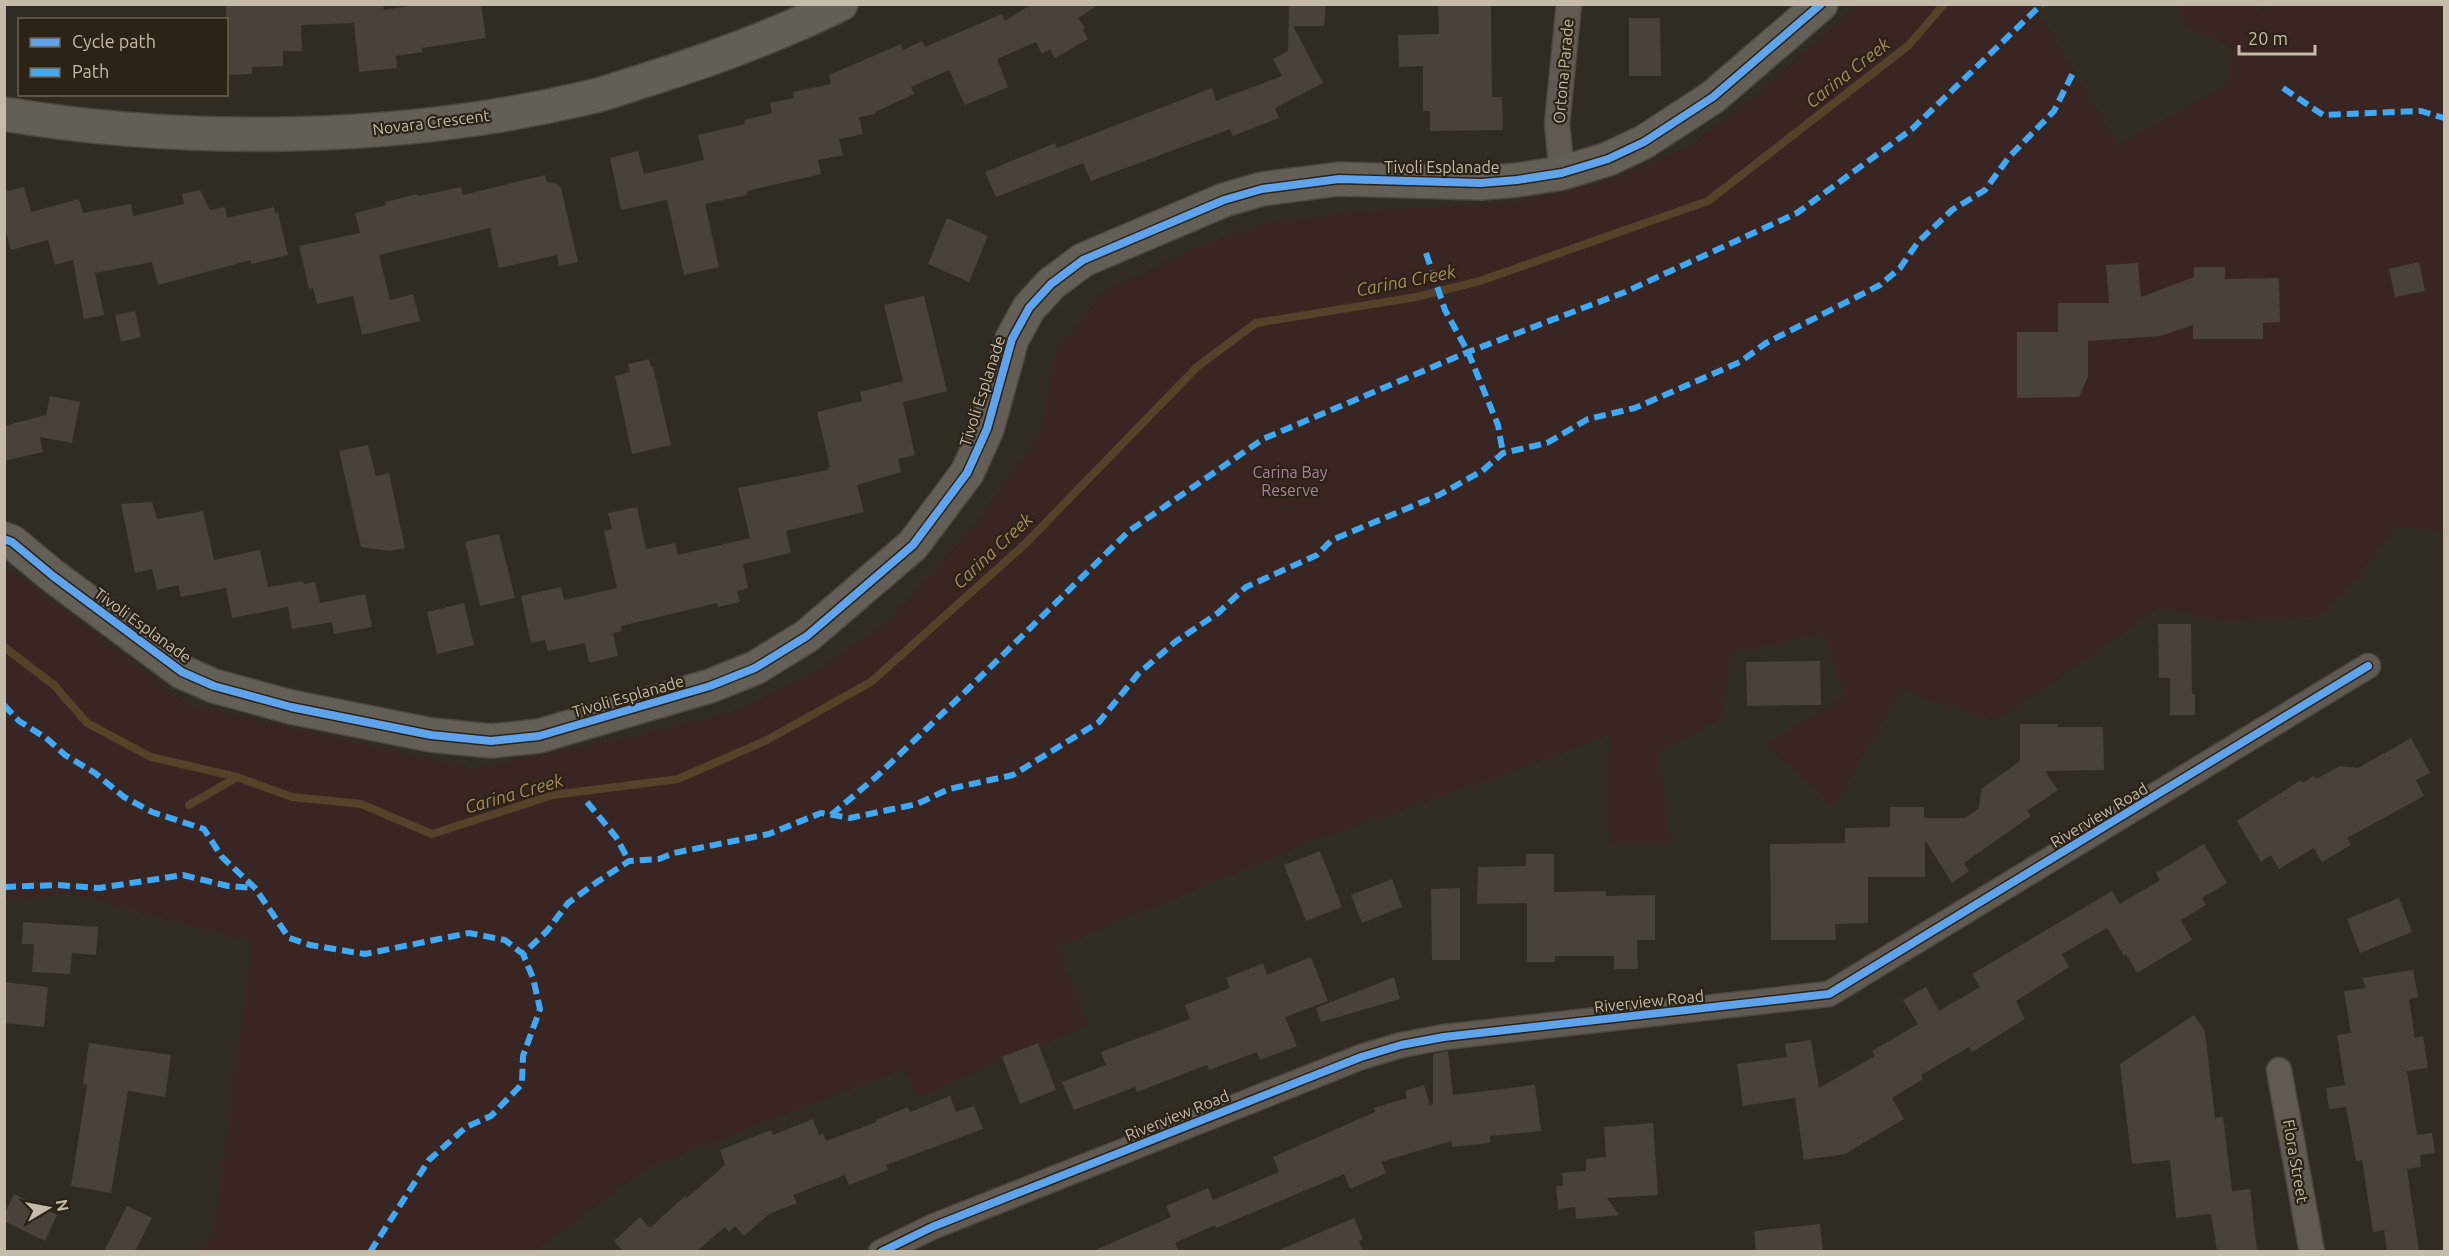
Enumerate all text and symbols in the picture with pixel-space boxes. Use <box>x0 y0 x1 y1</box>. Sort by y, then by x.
legend <box>18 18 228 96</box>
street label: Ortona Parade <box>1549 18 1577 124</box>
scale bar <box>2239 18 2316 56</box>
text: 20 m <box>2248 28 2288 48</box>
text: Cycle path <box>72 31 156 51</box>
water label: Carina Creek <box>1801 33 1894 111</box>
text: Path <box>72 61 109 81</box>
street label: Novara Crescent <box>371 106 491 138</box>
street label: Tivoli Esplanade <box>1384 158 1500 176</box>
water label: Carina Creek <box>1354 260 1458 299</box>
street label: Tivoli Esplanade <box>956 333 1008 449</box>
park label: Carina Bay Reserve <box>1252 463 1328 499</box>
water label: Carina Creek <box>948 508 1037 592</box>
street label: Tivoli Esplanade <box>91 584 195 666</box>
street label: Tivoli Esplanade <box>570 671 686 721</box>
water label: Carina Creek <box>462 769 566 817</box>
street label: Riverview Road <box>2047 779 2151 851</box>
street label: Riverview Road <box>1593 986 1705 1016</box>
street label: Riverview Road <box>1122 1086 1232 1144</box>
street label: Flora Street <box>2280 1118 2312 1205</box>
north arrow <box>18 1178 78 1238</box>
text: N <box>53 1198 73 1213</box>

